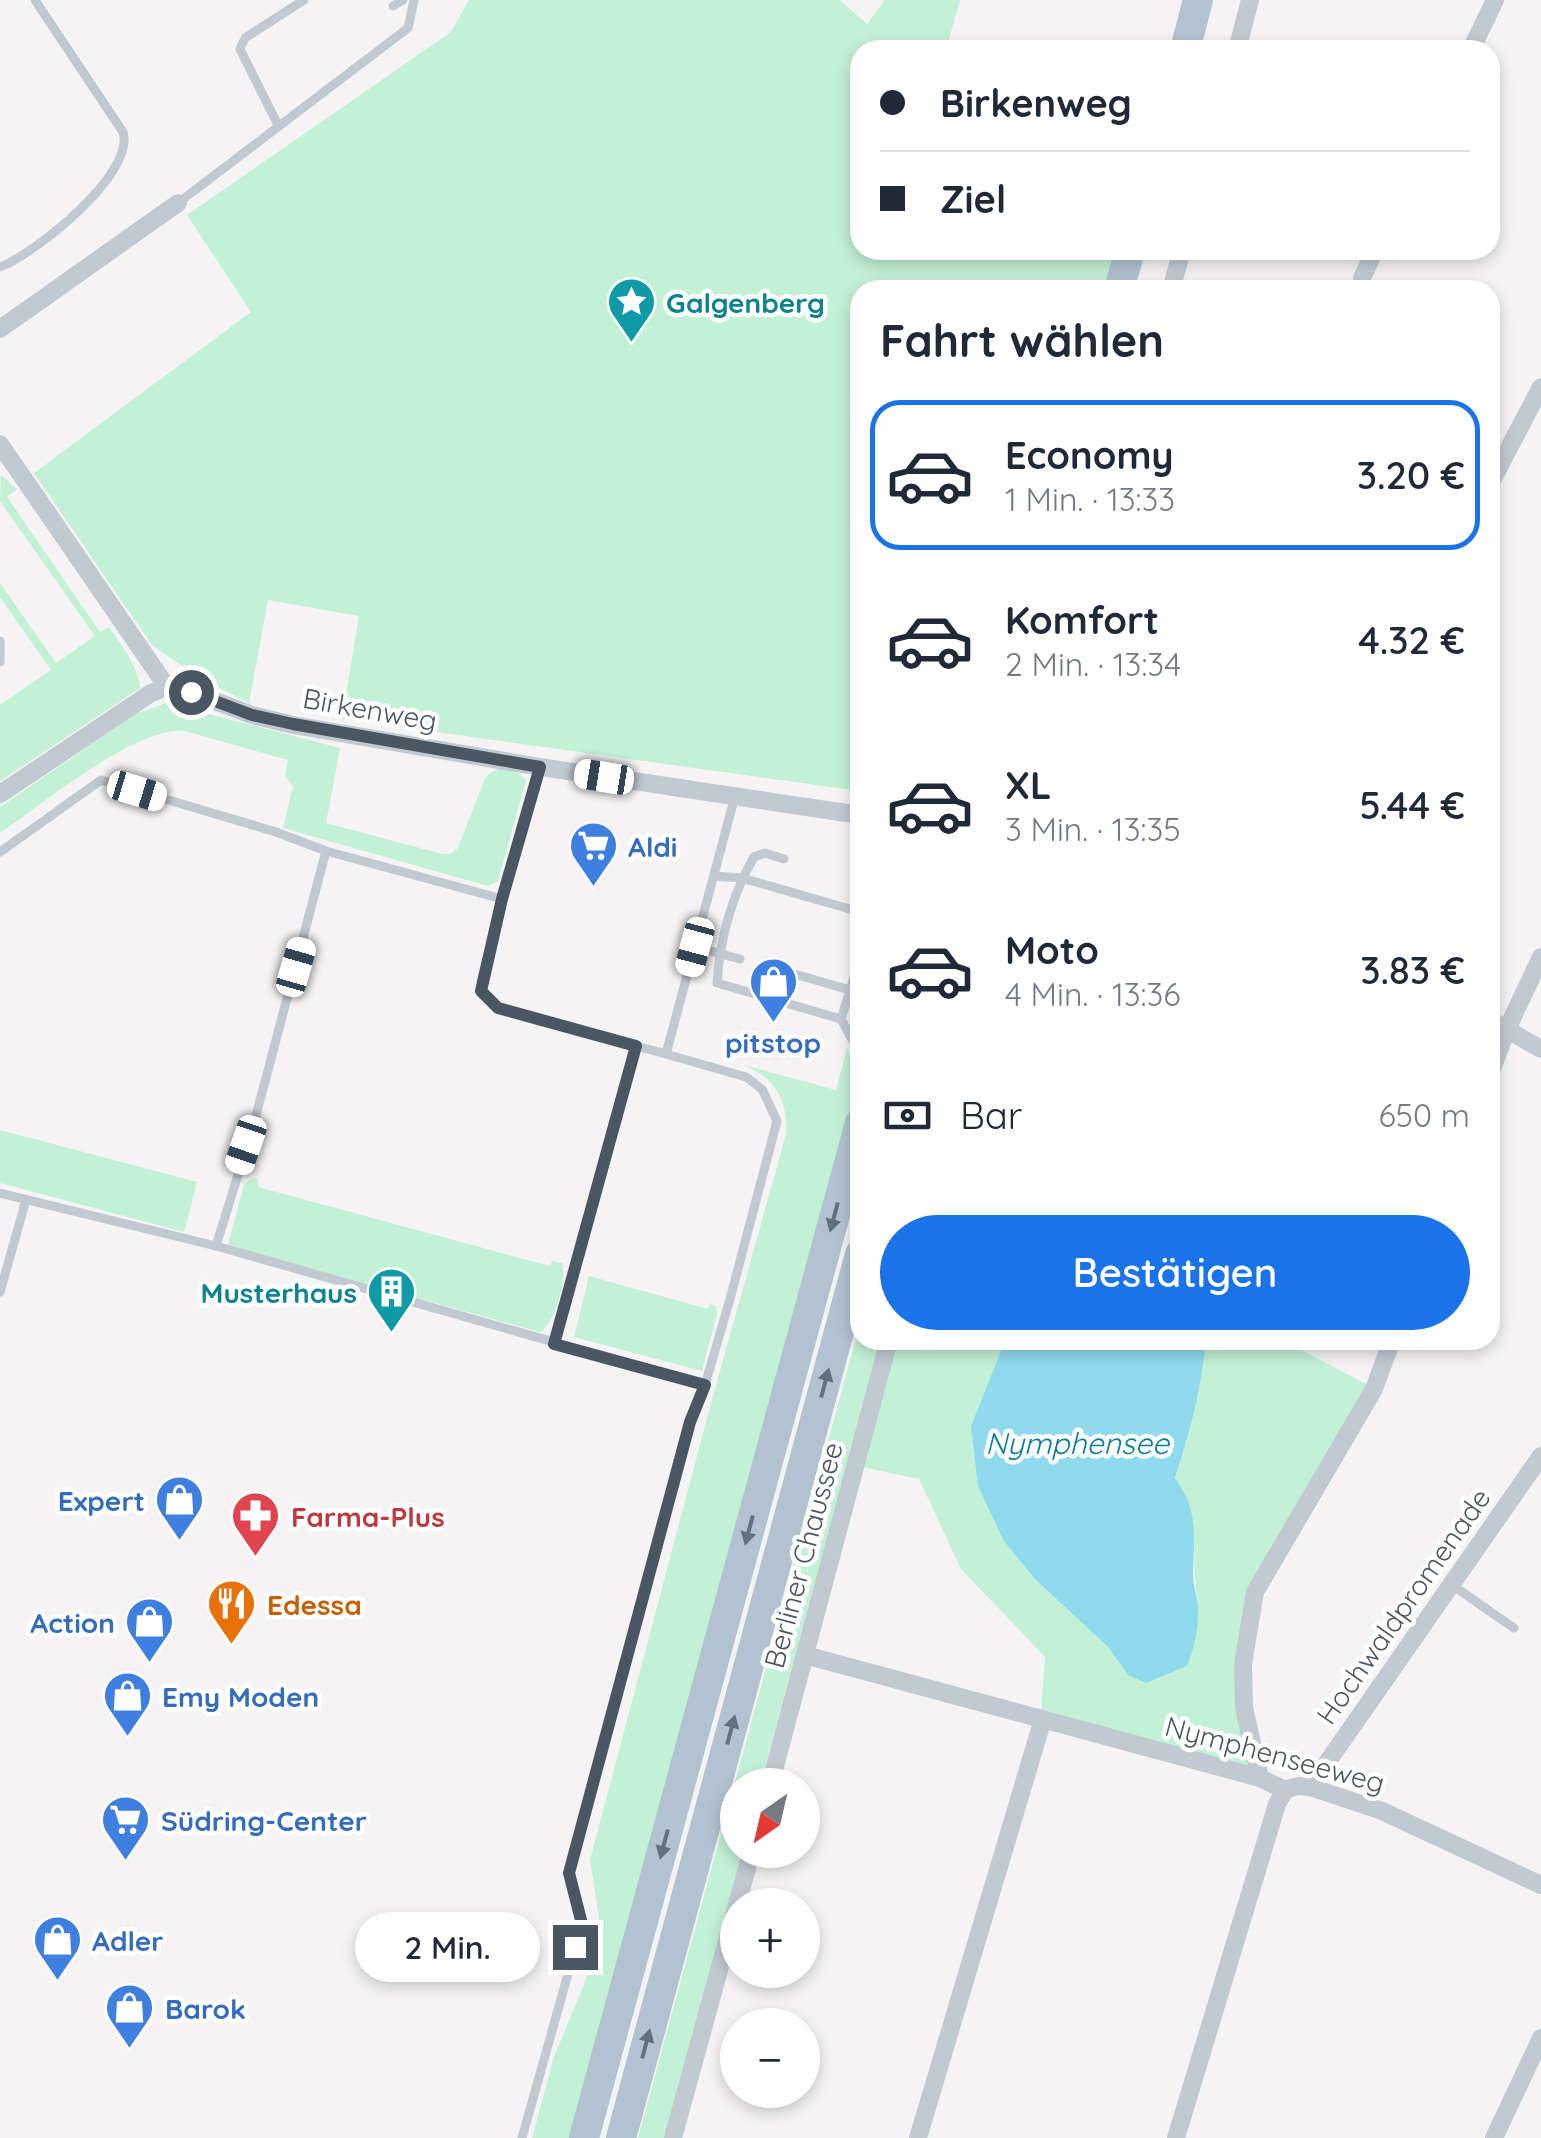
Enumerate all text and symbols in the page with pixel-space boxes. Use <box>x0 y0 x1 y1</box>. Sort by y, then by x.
text: Birkenweg <box>940 79 1132 127</box>
text: Ziel <box>940 175 1006 223</box>
place icon: Galgenberg <box>605 276 657 344</box>
place label: Galgenberg <box>666 285 825 320</box>
text: Fahrt wählen <box>880 312 1164 368</box>
icon: car <box>885 430 975 520</box>
text: Economy <box>1005 431 1174 479</box>
text: 3.20 € <box>1357 451 1465 499</box>
text: 1 Min. · 13:33 <box>1005 479 1175 519</box>
icon: car <box>885 595 975 685</box>
text: Komfort <box>1005 596 1159 644</box>
text: 4.32 € <box>1358 616 1465 664</box>
text: 2 Min. · 13:34 <box>1005 644 1181 684</box>
route start <box>169 670 214 715</box>
street label: Birkenweg <box>300 680 440 738</box>
car <box>572 757 636 797</box>
icon: car <box>885 760 975 850</box>
text: XL <box>1005 761 1051 809</box>
car <box>104 768 170 814</box>
text: 5.44 € <box>1359 781 1465 829</box>
text: 3 Min. · 13:35 <box>1005 809 1181 849</box>
supermarket icon: Aldi <box>567 820 619 888</box>
place label: Aldi <box>628 829 677 864</box>
car <box>673 914 717 980</box>
icon: car <box>885 925 975 1015</box>
text: Moto <box>1005 926 1099 974</box>
car <box>273 934 319 1000</box>
text: 3.83 € <box>1360 946 1465 994</box>
shop icon: pitstop <box>747 956 799 1024</box>
text: 4 Min. · 13:36 <box>1005 974 1181 1014</box>
place label: pitstop <box>725 1025 821 1060</box>
icon: cash <box>880 1088 935 1143</box>
text: Bar <box>960 1091 1022 1139</box>
text: 650 m <box>1378 1095 1470 1135</box>
car <box>222 1112 270 1178</box>
one-way arrow <box>826 1202 842 1233</box>
button: Bestätigen <box>880 1215 1470 1330</box>
building icon: Musterhaus <box>366 1266 418 1334</box>
place label: Musterhaus <box>201 1275 357 1310</box>
one-way arrow <box>818 1367 834 1398</box>
water label: Nymphensee <box>985 1424 1170 1462</box>
street label: Berliner Chaussee <box>756 1438 850 1672</box>
shop icon: Expert <box>154 1474 206 1542</box>
street label: Hochwaldpromenade <box>1308 1481 1498 1731</box>
place label: Expert <box>58 1483 145 1518</box>
pharmacy icon: Farma-Plus <box>230 1490 282 1558</box>
place label: Farma-Plus <box>291 1499 445 1534</box>
one-way arrow <box>741 1515 757 1546</box>
restaurant icon: Edessa <box>206 1578 258 1646</box>
place label: Edessa <box>267 1587 362 1622</box>
shop icon: Action <box>124 1596 176 1664</box>
place label: Action <box>30 1605 115 1640</box>
shop icon: Emy Moden <box>101 1670 153 1738</box>
place label: Emy Moden <box>162 1679 319 1714</box>
street label: Nymphenseeweg <box>1161 1708 1389 1800</box>
one-way arrow <box>724 1714 740 1745</box>
north arrow <box>720 1768 820 1868</box>
map controls <box>720 1768 820 2108</box>
supermarket icon: Südring-Center <box>100 1794 152 1862</box>
place label: Südring-Center <box>161 1803 367 1838</box>
one-way arrow <box>656 1829 671 1860</box>
button: + <box>720 1888 820 1988</box>
callout: 2 Min. <box>355 1912 540 1982</box>
shop icon: Adler <box>31 1914 83 1982</box>
place label: Adler <box>92 1923 163 1958</box>
route end <box>553 1925 598 1970</box>
text: 2 Min. <box>404 1927 491 1967</box>
shop icon: Barok <box>104 1982 156 2050</box>
place label: Barok <box>165 1991 246 2026</box>
button: − <box>720 2008 820 2108</box>
one-way arrow <box>639 2028 655 2059</box>

